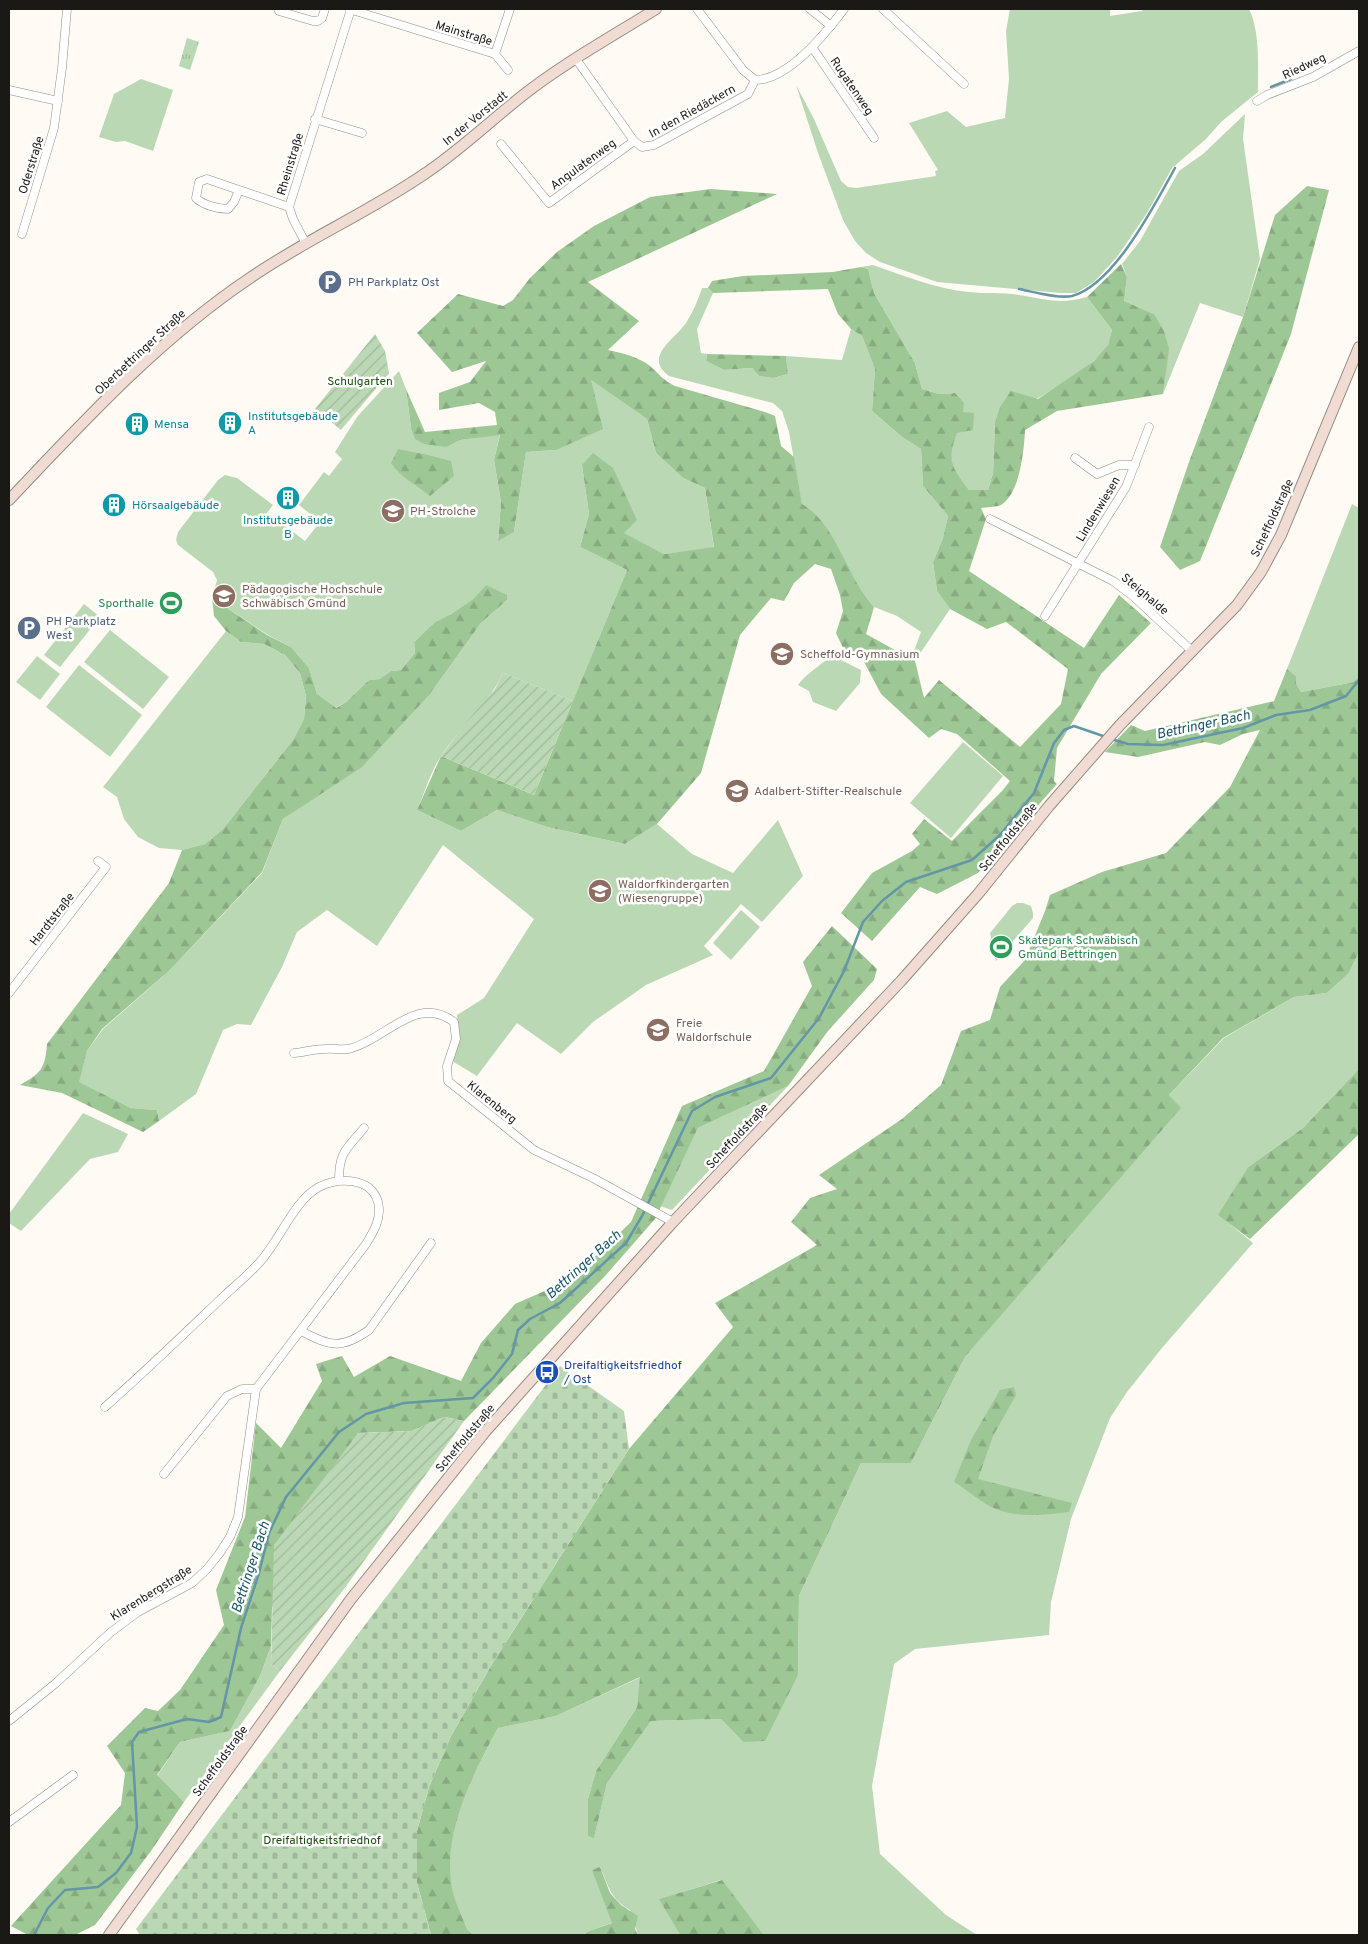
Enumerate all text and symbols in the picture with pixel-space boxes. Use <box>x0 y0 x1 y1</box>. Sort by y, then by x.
street label: Mainstraße <box>433 18 494 50</box>
street label: Riedweg <box>1280 50 1329 84</box>
street label: Rugatenweg <box>826 54 877 119</box>
street label: In den Riedäckern <box>646 81 739 142</box>
street label: In der Vorstadt <box>440 88 511 150</box>
street label: Rheinstraße <box>274 131 308 198</box>
street label: Oderstraße <box>16 134 48 196</box>
street label: Angulatenweg <box>548 136 620 194</box>
parking icon: PH Parkplatz Ost <box>317 269 343 295</box>
place label: PH Parkplatz Ost <box>348 275 440 291</box>
street label: Oberbettringer Straße <box>92 306 190 399</box>
park label: Schulgarten <box>327 374 393 390</box>
place label: Institutsgebäude A <box>248 409 338 439</box>
building icon: Institutsgebäude A <box>217 410 243 436</box>
building icon: Mensa <box>124 411 150 437</box>
place label: Mensa <box>154 417 189 433</box>
street label: Lindenwiesen <box>1073 474 1125 545</box>
street label: Scheffoldstraße <box>1248 477 1298 560</box>
building icon: Institutsgebäude B <box>275 485 301 511</box>
building icon: Hörsaalgebäude <box>101 492 127 518</box>
place label: Hörsaalgebäude <box>132 498 219 514</box>
school or university icon: PH-Strolche <box>380 498 406 524</box>
place label: PH-Strolche <box>410 504 476 520</box>
place label: Institutsgebäude B <box>243 513 333 543</box>
street label: Steighalde <box>1117 570 1171 619</box>
place label: Pädagogische Hochschule Schwäbisch Gmünd <box>242 582 383 612</box>
school or university icon: Pädagogische Hochschule Schwäbisch Gmünd <box>211 583 237 609</box>
sports icon: Sporthalle <box>158 590 184 616</box>
place label: Sporthalle <box>98 596 154 612</box>
place label: PH Parkplatz West <box>46 614 116 644</box>
parking icon: PH Parkplatz West <box>16 615 42 641</box>
school or university icon: Scheffold-Gymnasium <box>769 641 795 667</box>
place label: Scheffold-Gymnasium <box>800 647 919 663</box>
water label: Bettringer Bach <box>1155 707 1252 744</box>
school or university icon: Adalbert-Stifter-Realschule <box>724 778 750 804</box>
place label: Adalbert-Stifter-Realschule <box>754 784 902 800</box>
street label: Scheffoldstraße <box>976 800 1042 875</box>
place label: Waldorfkindergarten (Wiesengruppe) <box>618 877 729 907</box>
school or university icon: Waldorfkindergarten (Wiesengruppe) <box>587 878 613 904</box>
street label: Hardtstraße <box>27 890 79 950</box>
place label: Skatepark Schwäbisch Gmünd Bettringen <box>1018 933 1138 963</box>
sports icon: Skatepark Schwäbisch Gmünd Bettringen <box>988 934 1014 960</box>
place label: Freie Waldorfschule <box>676 1016 752 1046</box>
school or university icon: Freie Waldorfschule <box>645 1017 671 1043</box>
street label: Klarenberg <box>463 1078 520 1128</box>
street label: Scheffoldstraße <box>703 1100 772 1173</box>
water label: Bettringer Bach <box>543 1227 625 1303</box>
place label: Dreifaltigkeitsfriedhof / Ost <box>563 1358 682 1388</box>
bus stop icon: Dreifaltigkeitsfriedhof / Ost <box>534 1359 560 1385</box>
street label: Scheffoldstraße <box>433 1401 499 1476</box>
water label: Bettringer Bach <box>229 1519 274 1615</box>
street label: Klarenbergstraße <box>108 1562 195 1625</box>
street label: Scheffoldstraße <box>190 1723 252 1800</box>
park label: Dreifaltigkeitsfriedhof <box>263 1833 381 1849</box>

